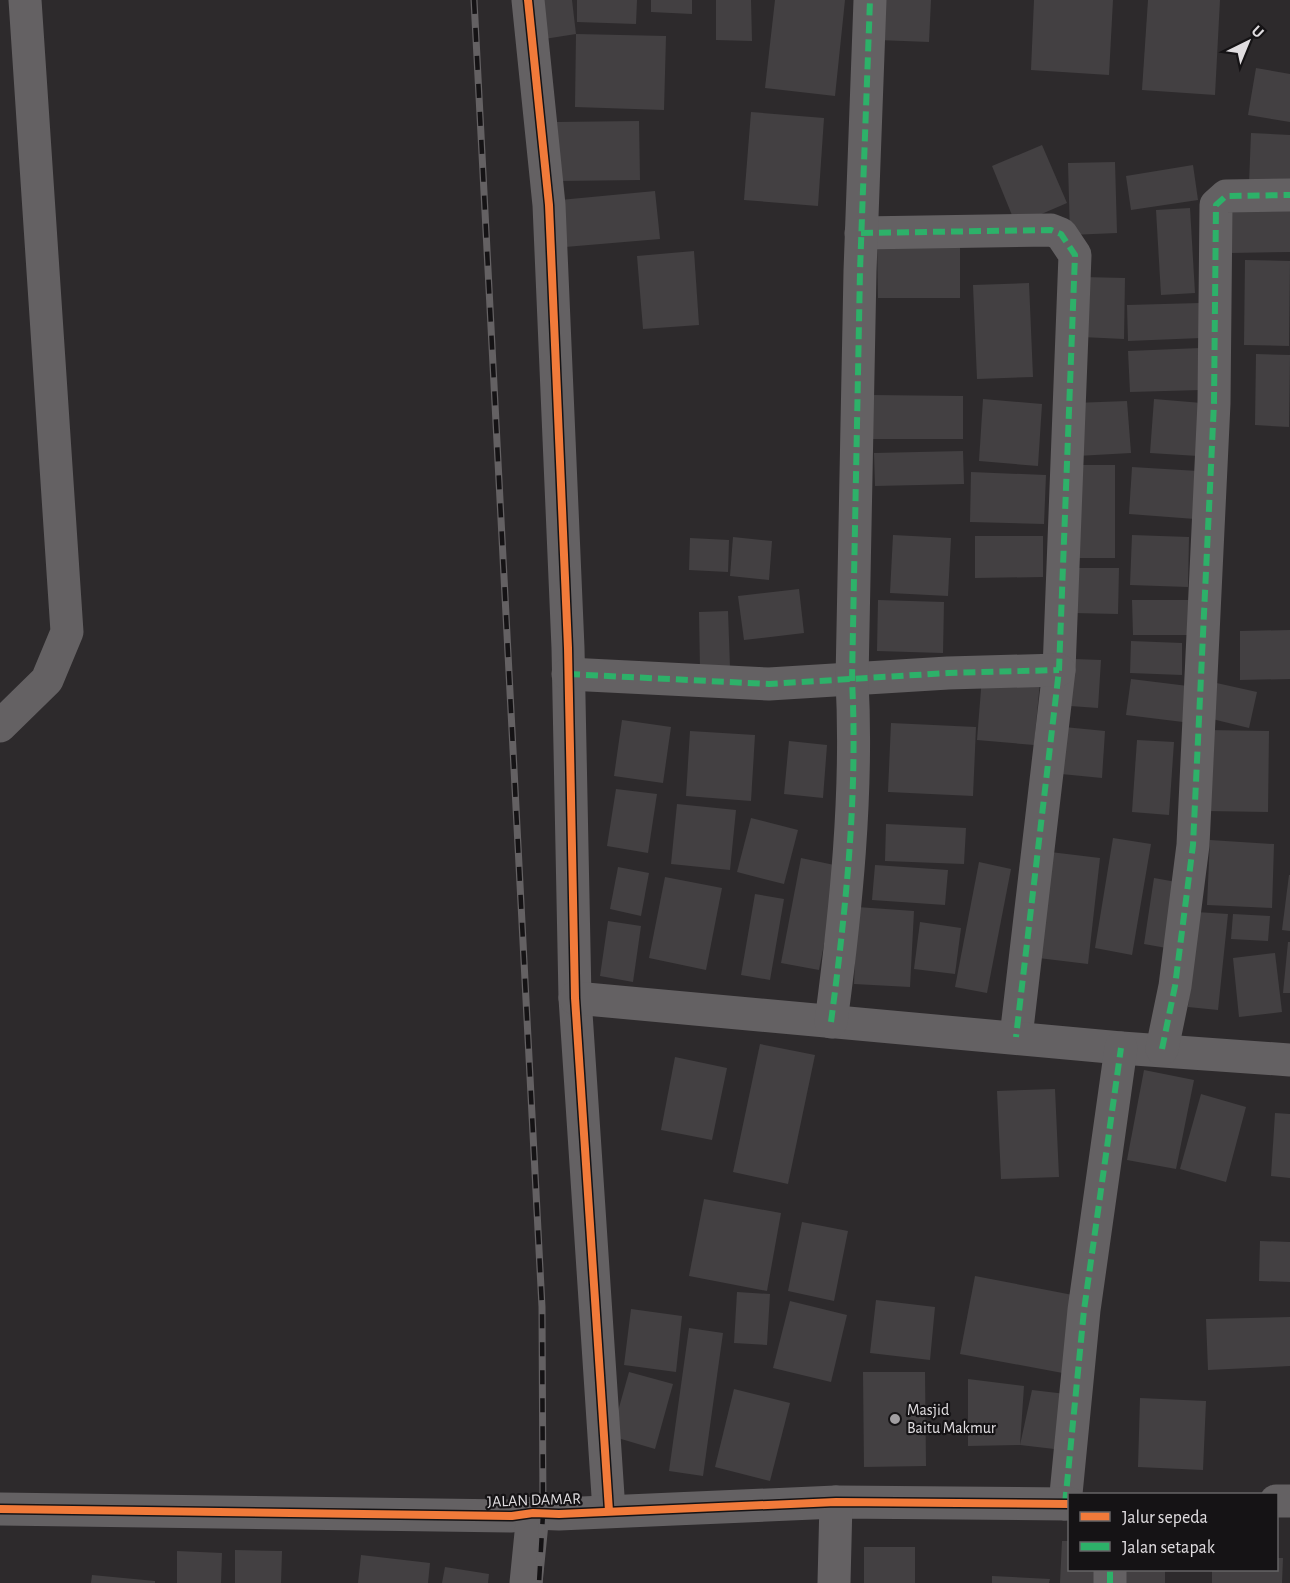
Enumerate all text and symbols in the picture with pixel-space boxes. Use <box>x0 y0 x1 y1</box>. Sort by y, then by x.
north arrow <box>1218 12 1278 72</box>
text: U <box>1248 22 1267 41</box>
place label: Masjid Baitu Makmur <box>907 1402 997 1436</box>
marker: Masjid Baitu Makmur <box>888 1412 902 1426</box>
street label: JALAN DAMAR <box>487 1490 581 1510</box>
legend <box>1068 1493 1278 1571</box>
text: Jalur sepeda <box>1122 1509 1208 1527</box>
text: Jalan setapak <box>1122 1539 1216 1557</box>

